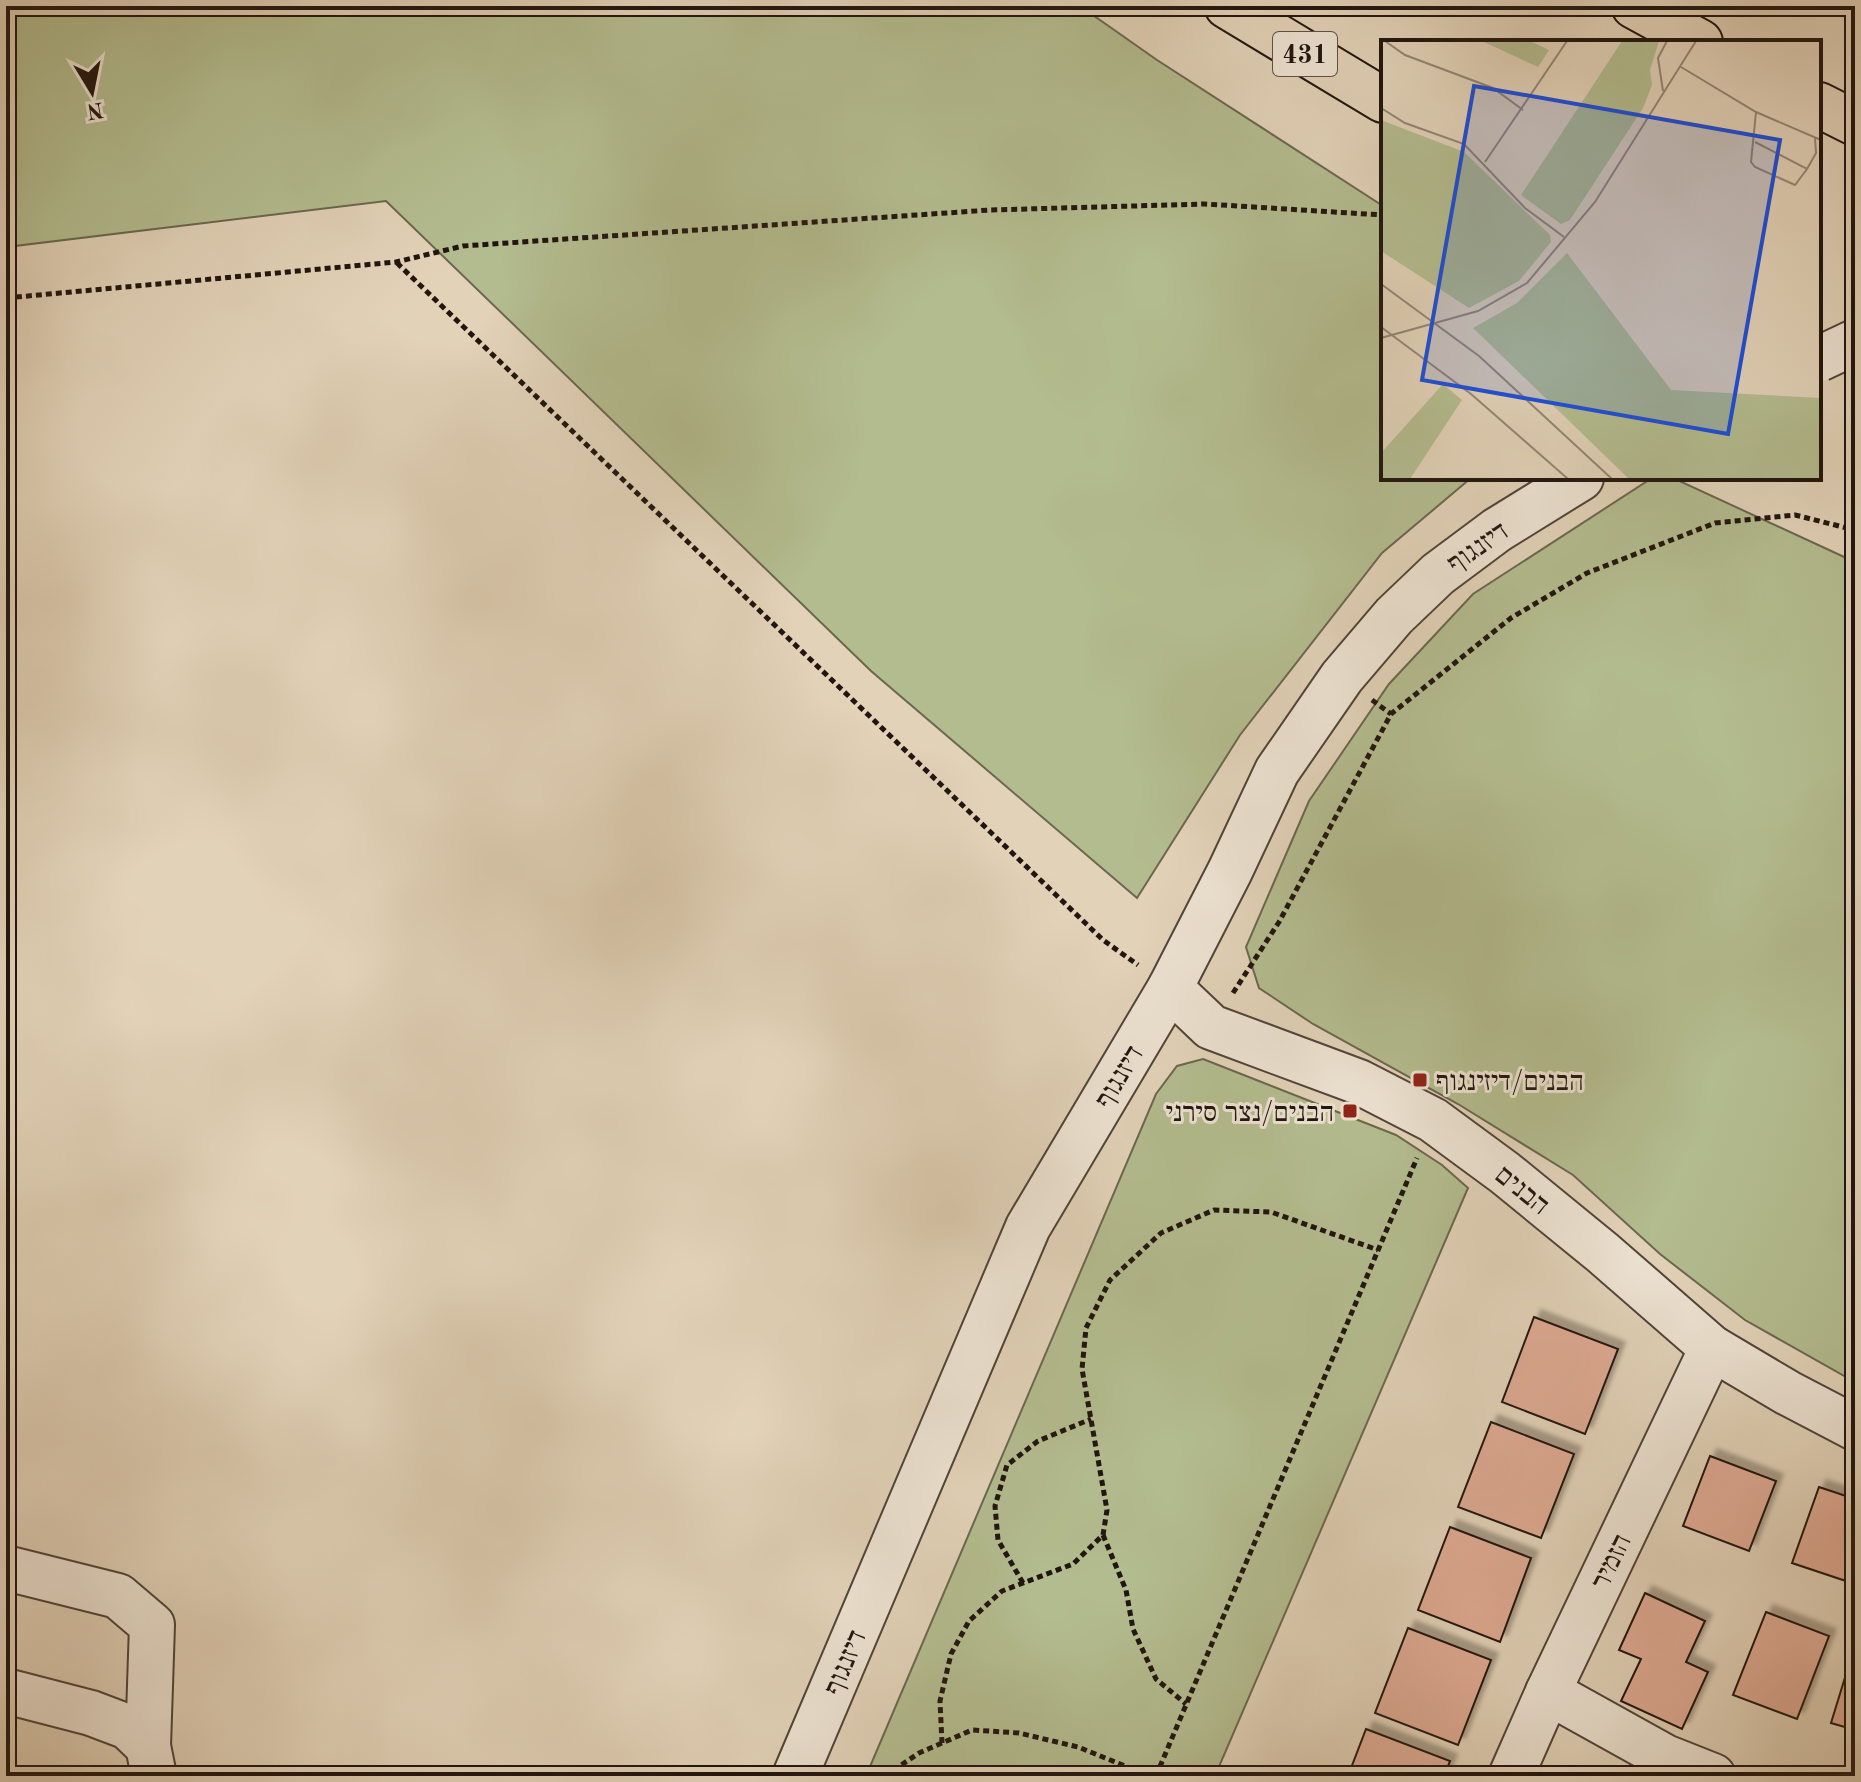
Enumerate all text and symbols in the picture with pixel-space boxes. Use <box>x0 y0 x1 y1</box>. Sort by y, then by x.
road number: 431 <box>1273 32 1337 76</box>
inset map <box>1381 40 1821 480</box>
north arrow <box>52 52 132 132</box>
text: N <box>85 97 105 122</box>
street label: דיזנגוף <box>1443 518 1514 579</box>
street label: דיזנגוף <box>1091 1041 1150 1114</box>
place label: הבנים/דיזינגוף <box>1436 1069 1584 1097</box>
marker: הבנים/דיזינגוף <box>1411 1071 1429 1089</box>
place label: הבנים/נצר סירני <box>1165 1100 1334 1128</box>
marker: הבנים/נצר סירני <box>1341 1102 1359 1120</box>
street label: הבנים <box>1489 1161 1553 1221</box>
street label: הזמיר <box>1588 1530 1638 1594</box>
street label: דיזנגוף <box>821 1627 873 1700</box>

